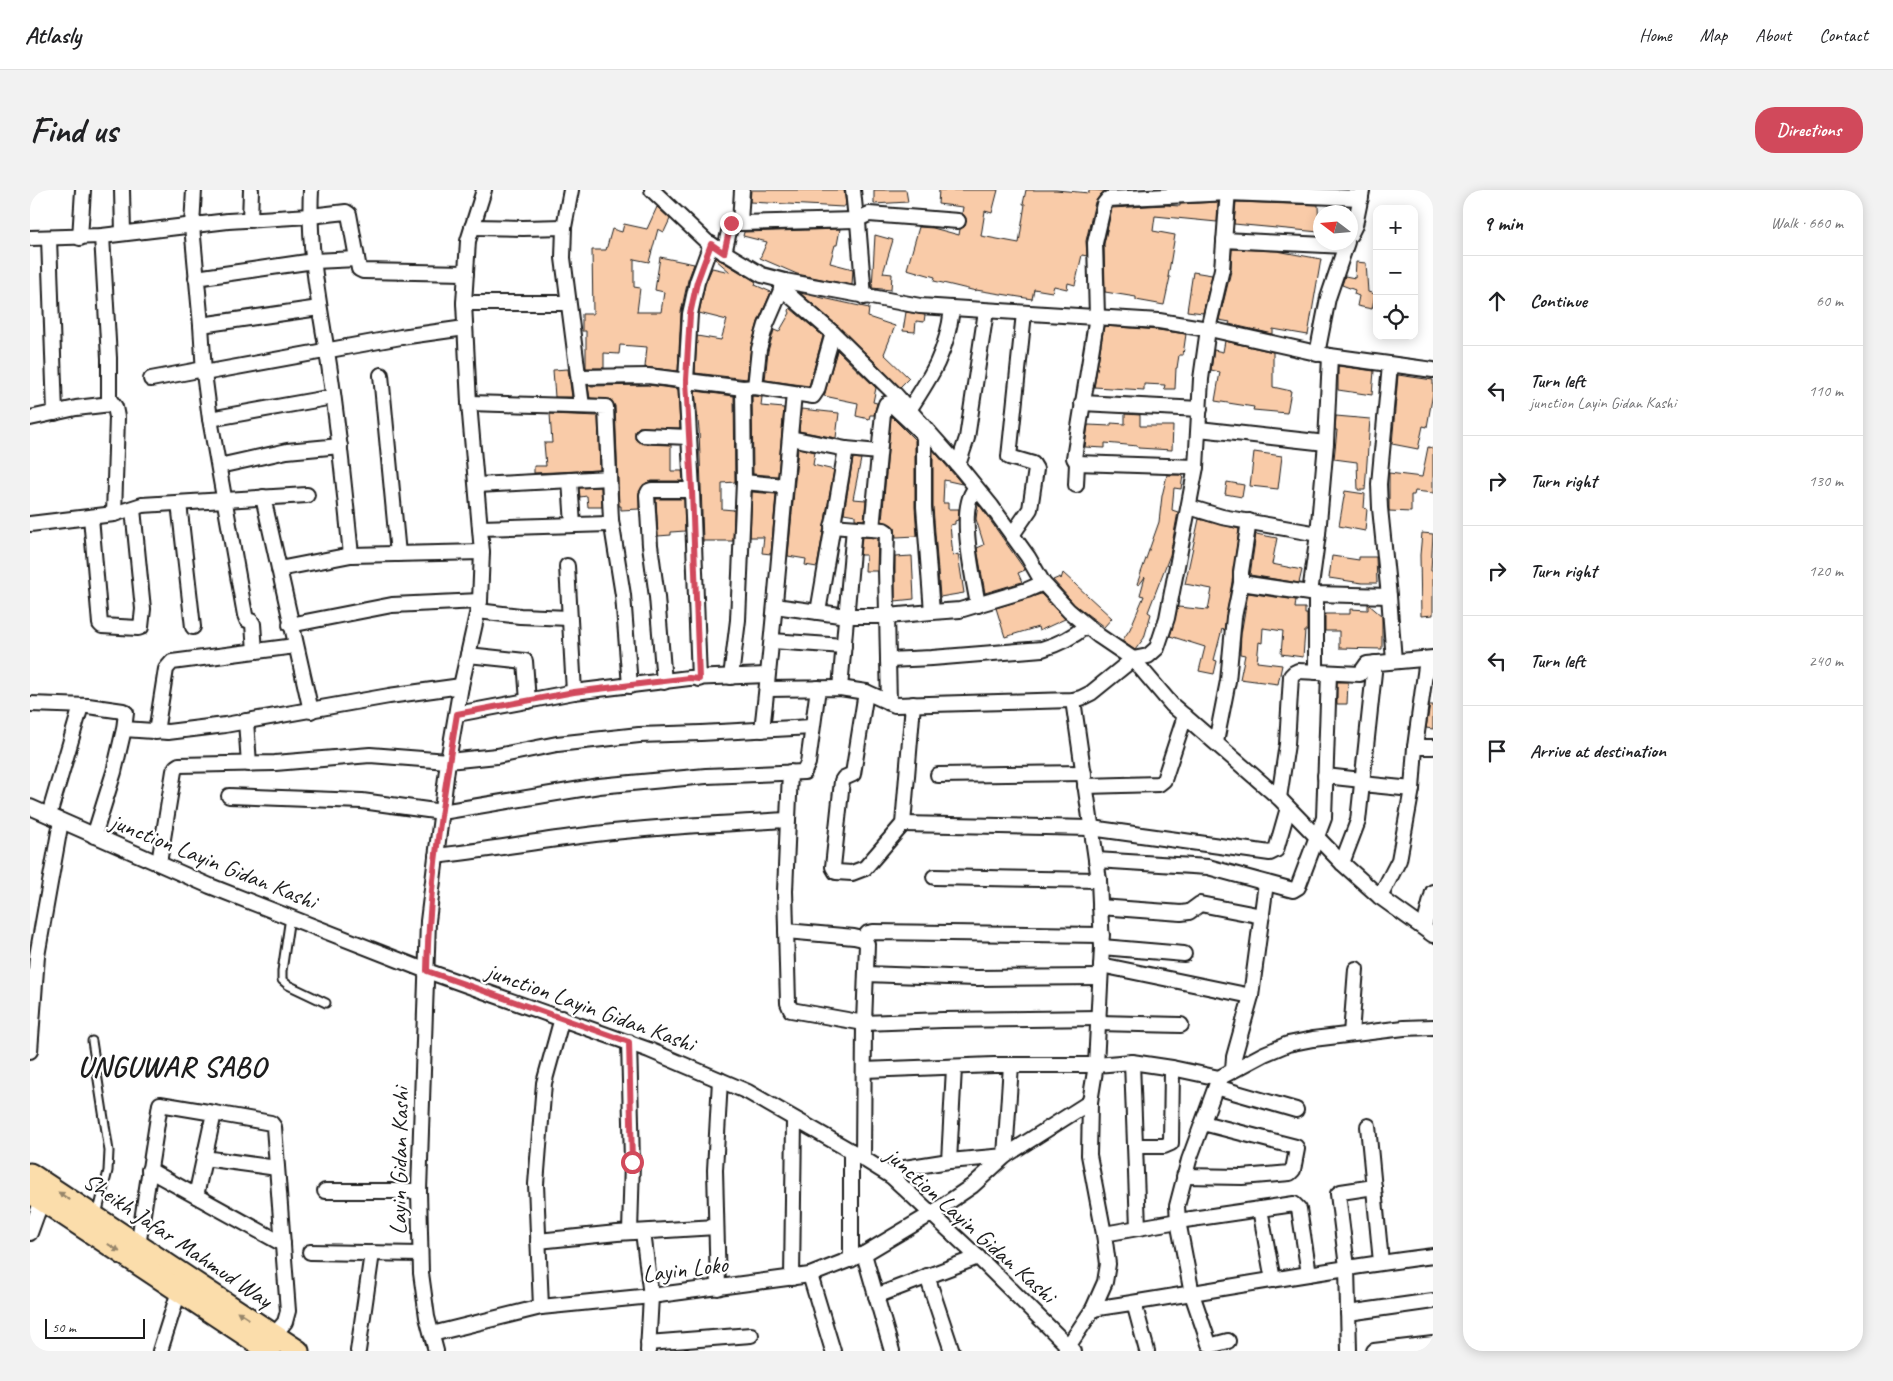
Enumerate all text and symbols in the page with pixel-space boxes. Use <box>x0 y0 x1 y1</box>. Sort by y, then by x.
text: Atlasly <box>25 20 81 50</box>
text: Home <box>1639 24 1672 46</box>
text: Map <box>1700 24 1727 46</box>
text: About <box>1755 24 1791 46</box>
text: Contact <box>1819 24 1868 46</box>
button: Directions <box>1755 107 1863 153</box>
text: Find us <box>30 108 117 153</box>
north arrow <box>1313 205 1358 250</box>
map controls <box>1373 205 1418 340</box>
button: + <box>1373 205 1418 250</box>
text: 9 min <box>1483 210 1523 236</box>
route end <box>720 212 743 235</box>
text: Walk · 660 m <box>1771 213 1843 233</box>
button: − <box>1373 250 1418 295</box>
icon: ahead <box>1483 287 1511 315</box>
text: Continue <box>1530 289 1587 313</box>
text: 60 m <box>1816 291 1843 311</box>
button: locate <box>1373 295 1418 340</box>
text: Turn left <box>1530 369 1585 393</box>
icon: left <box>1483 377 1511 405</box>
text: 110 m <box>1809 381 1843 401</box>
text: junction Layin Gidan Kashi <box>1530 393 1676 413</box>
icon: right <box>1483 467 1511 495</box>
text: Turn right <box>1530 469 1597 493</box>
text: 130 m <box>1809 471 1843 491</box>
icon: right <box>1483 557 1511 585</box>
text: Turn right <box>1530 559 1597 583</box>
text: 120 m <box>1809 561 1843 581</box>
icon: left <box>1483 647 1511 675</box>
text: Turn left <box>1530 649 1585 673</box>
text: 240 m <box>1809 651 1843 671</box>
icon: arrive <box>1483 737 1511 765</box>
text: Arrive at destination <box>1530 739 1666 763</box>
street label: junction Layin Gidan Kashi <box>105 805 324 917</box>
street label: junction Layin Gidan Kashi <box>481 955 702 1060</box>
district label: UNGUWAR SABO <box>78 1048 270 1085</box>
street label: Layin Gidan Kashi <box>383 1083 415 1235</box>
street label: junction Layin Gidan Kashi <box>878 1139 1065 1312</box>
route start <box>621 1151 644 1174</box>
street label: Sheikh Jafar Mahmud Way <box>78 1166 280 1315</box>
one-way arrow <box>57 1191 70 1200</box>
one-way arrow <box>108 1243 121 1253</box>
street label: Layin Loko <box>641 1249 731 1289</box>
one-way arrow <box>236 1310 249 1319</box>
scale bar <box>45 1316 145 1339</box>
text: 50 m <box>52 1319 76 1336</box>

